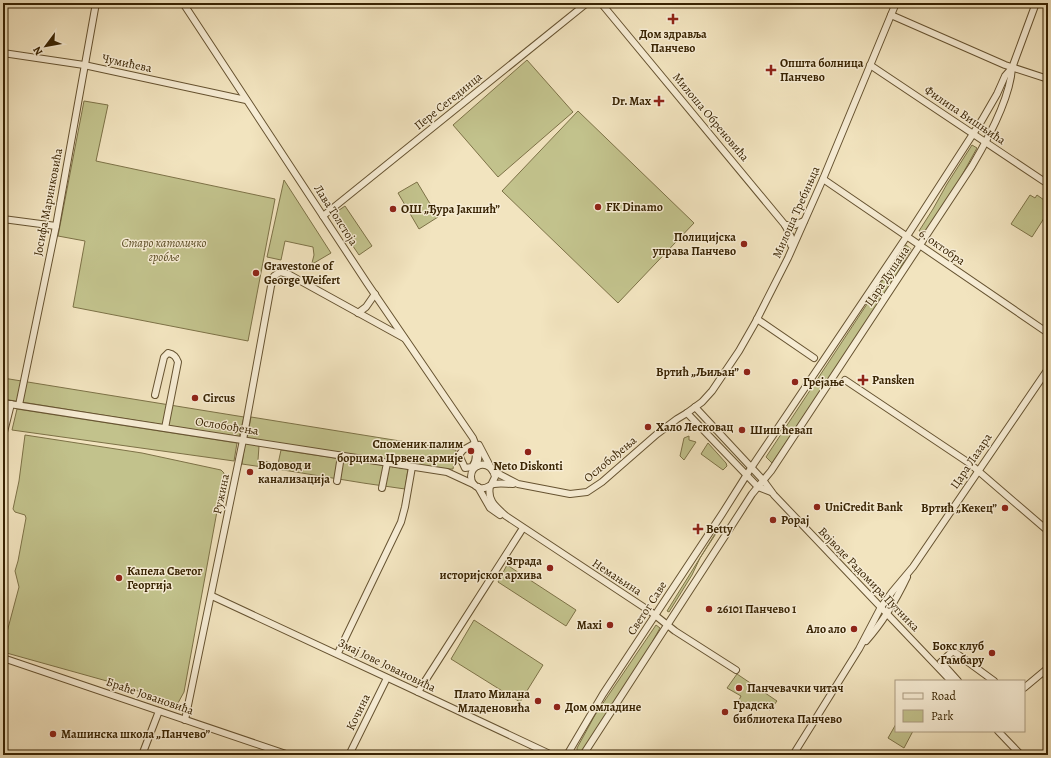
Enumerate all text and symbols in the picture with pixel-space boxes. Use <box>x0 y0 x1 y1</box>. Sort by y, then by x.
marker: Дом здравља Панчево <box>667 13 679 25</box>
north arrow <box>26 26 66 66</box>
place label: Дом здравља Панчево <box>639 26 707 56</box>
text: N <box>29 44 46 58</box>
street label: Чумићева <box>101 50 154 76</box>
place label: Општа болница Панчево <box>780 55 864 85</box>
marker: Општа болница Панчево <box>765 64 777 76</box>
street label: Пере Сегединца <box>411 68 486 133</box>
street label: Милоша Обреновића <box>669 69 753 165</box>
street label: Филипа Вишњића <box>921 82 1009 148</box>
place label: Dr. Max <box>612 93 651 109</box>
marker: Dr. Max <box>654 96 664 106</box>
street label: Јосифа Маринковића <box>30 146 66 257</box>
street label: Милоша Требињца <box>769 163 824 261</box>
street label: Лава Толстоја <box>310 181 362 249</box>
place label: FK Dinamo <box>606 199 663 215</box>
place label: ОШ „Ђура Јакшић” <box>401 201 500 217</box>
marker: FK Dinamo <box>593 202 603 212</box>
marker: ОШ „Ђура Јакшић” <box>388 204 398 214</box>
street label: 6. октобра <box>916 225 969 269</box>
place label: Полицијска управа Панчево <box>652 229 736 259</box>
park label: Старо католичко гробље <box>122 235 206 265</box>
marker: Полицијска управа Панчево <box>739 239 749 249</box>
street label: Цара Душана <box>861 242 913 309</box>
place label: Gravestone of George Weifert <box>264 258 340 288</box>
marker: Gravestone of George Weifert <box>251 268 261 278</box>
place label: Вртић „Љиљан” <box>656 364 739 380</box>
marker: Вртић „Љиљан” <box>742 367 752 377</box>
place label: Pansken <box>872 372 915 388</box>
place label: Грејање <box>803 374 845 390</box>
marker: Pansken <box>857 374 869 386</box>
marker: Грејање <box>790 377 800 387</box>
place label: Circus <box>203 390 235 406</box>
marker: Circus <box>190 393 200 403</box>
street label: Ослобођења <box>194 413 260 439</box>
place label: Хало Лесковац <box>656 419 734 435</box>
marker: Хало Лесковац <box>643 422 653 432</box>
place label: Шиш ћевап <box>750 422 813 438</box>
marker: Шиш ћевап <box>737 425 747 435</box>
street label: Цара Лазара <box>946 430 996 492</box>
street label: Ослобођења <box>580 432 640 486</box>
place label: Споменик палим борцима Црвене армије <box>337 436 463 466</box>
marker: Споменик палим борцима Црвене армије <box>466 446 476 456</box>
marker: Neto Diskonti <box>523 447 533 457</box>
place label: Водовод и канализација <box>258 457 330 487</box>
place label: Neto Diskonti <box>493 458 563 474</box>
marker: Водовод и канализација <box>245 467 255 477</box>
street label: Ружина <box>209 472 233 516</box>
place label: UniCredit Bank <box>825 499 904 515</box>
place label: Вртић „Кекец” <box>921 500 997 516</box>
marker: UniCredit Bank <box>812 502 822 512</box>
marker: Вртић „Кекец” <box>1000 503 1010 513</box>
place label: Popaj <box>781 512 809 528</box>
marker: Popaj <box>768 515 778 525</box>
place label: Betty <box>706 521 733 537</box>
street label: Војводе Радомира Путника <box>815 523 923 635</box>
marker: Betty <box>693 524 703 534</box>
place label: Зграда историјског архива <box>440 553 542 583</box>
street label: Немањина <box>589 555 645 599</box>
place label: Капела Светог Георгија <box>127 563 203 593</box>
marker: Зграда историјског архива <box>545 563 555 573</box>
marker: Капела Светог Георгија <box>114 573 124 583</box>
street label: Светог Саве <box>624 578 670 638</box>
place label: 26101 Панчево 1 <box>717 601 797 617</box>
marker: 26101 Панчево 1 <box>704 604 714 614</box>
place label: Maxi <box>577 617 602 633</box>
marker: Maxi <box>605 620 615 630</box>
place label: Ало ало <box>805 621 846 637</box>
marker: Ало ало <box>849 624 859 634</box>
street label: Змај Јове Јовановића <box>336 634 439 696</box>
place label: Бокс клуб Гамбару <box>932 638 984 668</box>
marker: Бокс клуб Гамбару <box>987 648 997 658</box>
street label: Браће Јовановића <box>104 673 196 719</box>
place label: Панчевачки читач <box>747 680 844 696</box>
legend <box>895 680 1025 732</box>
marker: Панчевачки читач <box>734 683 744 693</box>
place label: Плато Милана Младеновића <box>454 686 530 716</box>
text: Road <box>931 688 957 704</box>
street label: Кочина <box>342 691 374 733</box>
marker: Плато Милана Младеновића <box>533 696 543 706</box>
place label: Градска библиотека Панчево <box>733 697 842 727</box>
place label: Дом омладине <box>565 699 642 715</box>
marker: Дом омладине <box>552 702 562 712</box>
marker: Градска библиотека Панчево <box>720 707 730 717</box>
text: Park <box>931 708 954 724</box>
place label: Машинска школа „Панчево” <box>61 726 211 742</box>
marker: Машинска школа „Панчево” <box>48 729 58 739</box>

